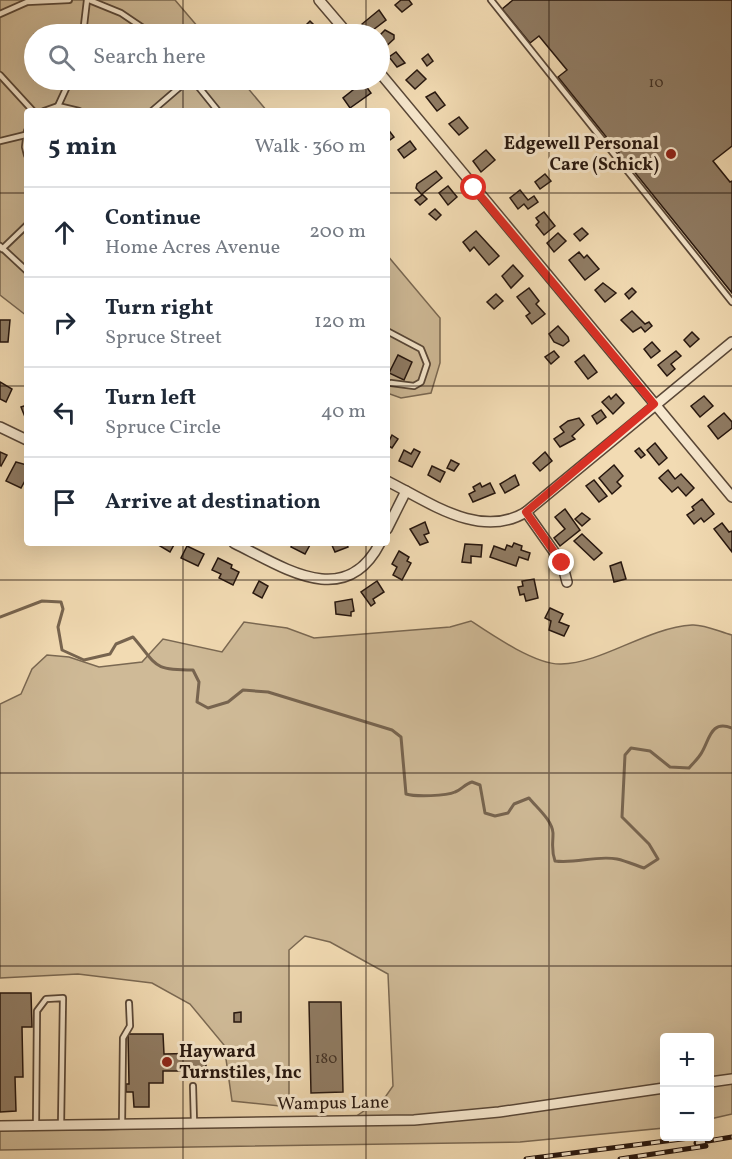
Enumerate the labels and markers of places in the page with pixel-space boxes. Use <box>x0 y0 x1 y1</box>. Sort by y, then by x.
place label: Edgewell Personal Care (Schick) <box>504 132 659 178</box>
marker: Edgewell Personal Care (Schick) <box>664 147 678 161</box>
place label: Hayward Turnstiles, Inc <box>179 1040 301 1086</box>
marker: Hayward Turnstiles, Inc <box>160 1055 174 1069</box>

